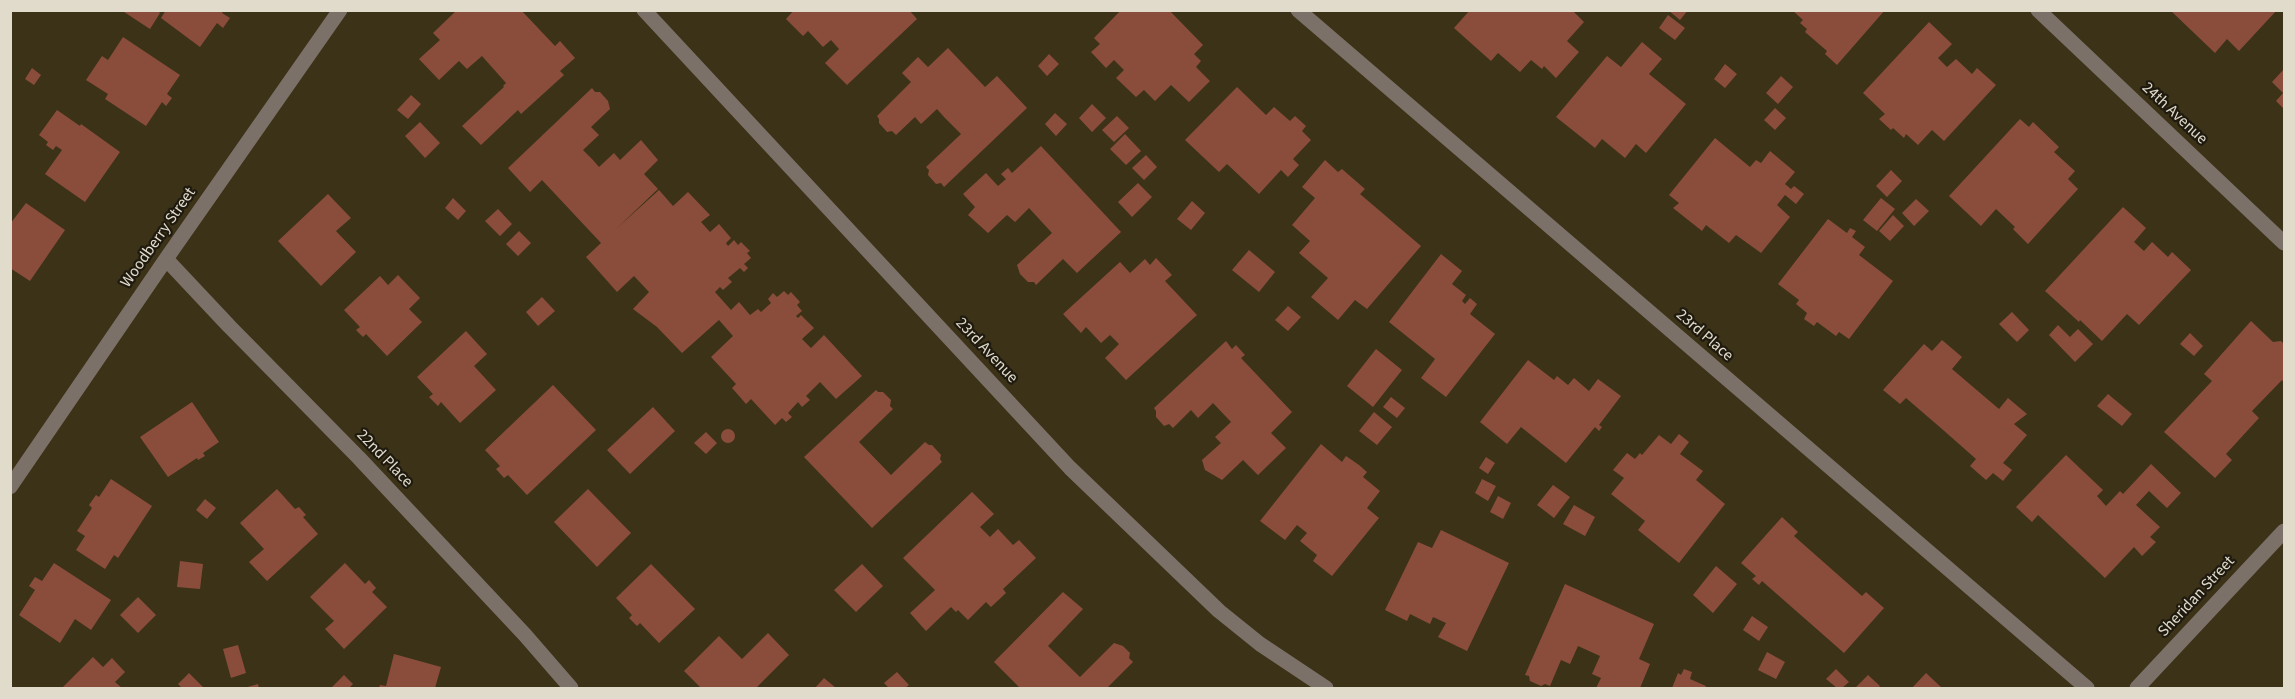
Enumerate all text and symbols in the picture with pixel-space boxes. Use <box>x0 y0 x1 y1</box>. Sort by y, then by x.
street label: 24th Avenue <box>2137 79 2211 149</box>
street label: Woodberry Street <box>117 184 201 292</box>
street label: 23rd Place <box>1671 306 1737 366</box>
street label: 23rd Avenue <box>951 314 1021 388</box>
street label: 22nd Place <box>352 426 416 492</box>
street label: Sheridan Street <box>2155 553 2239 641</box>

